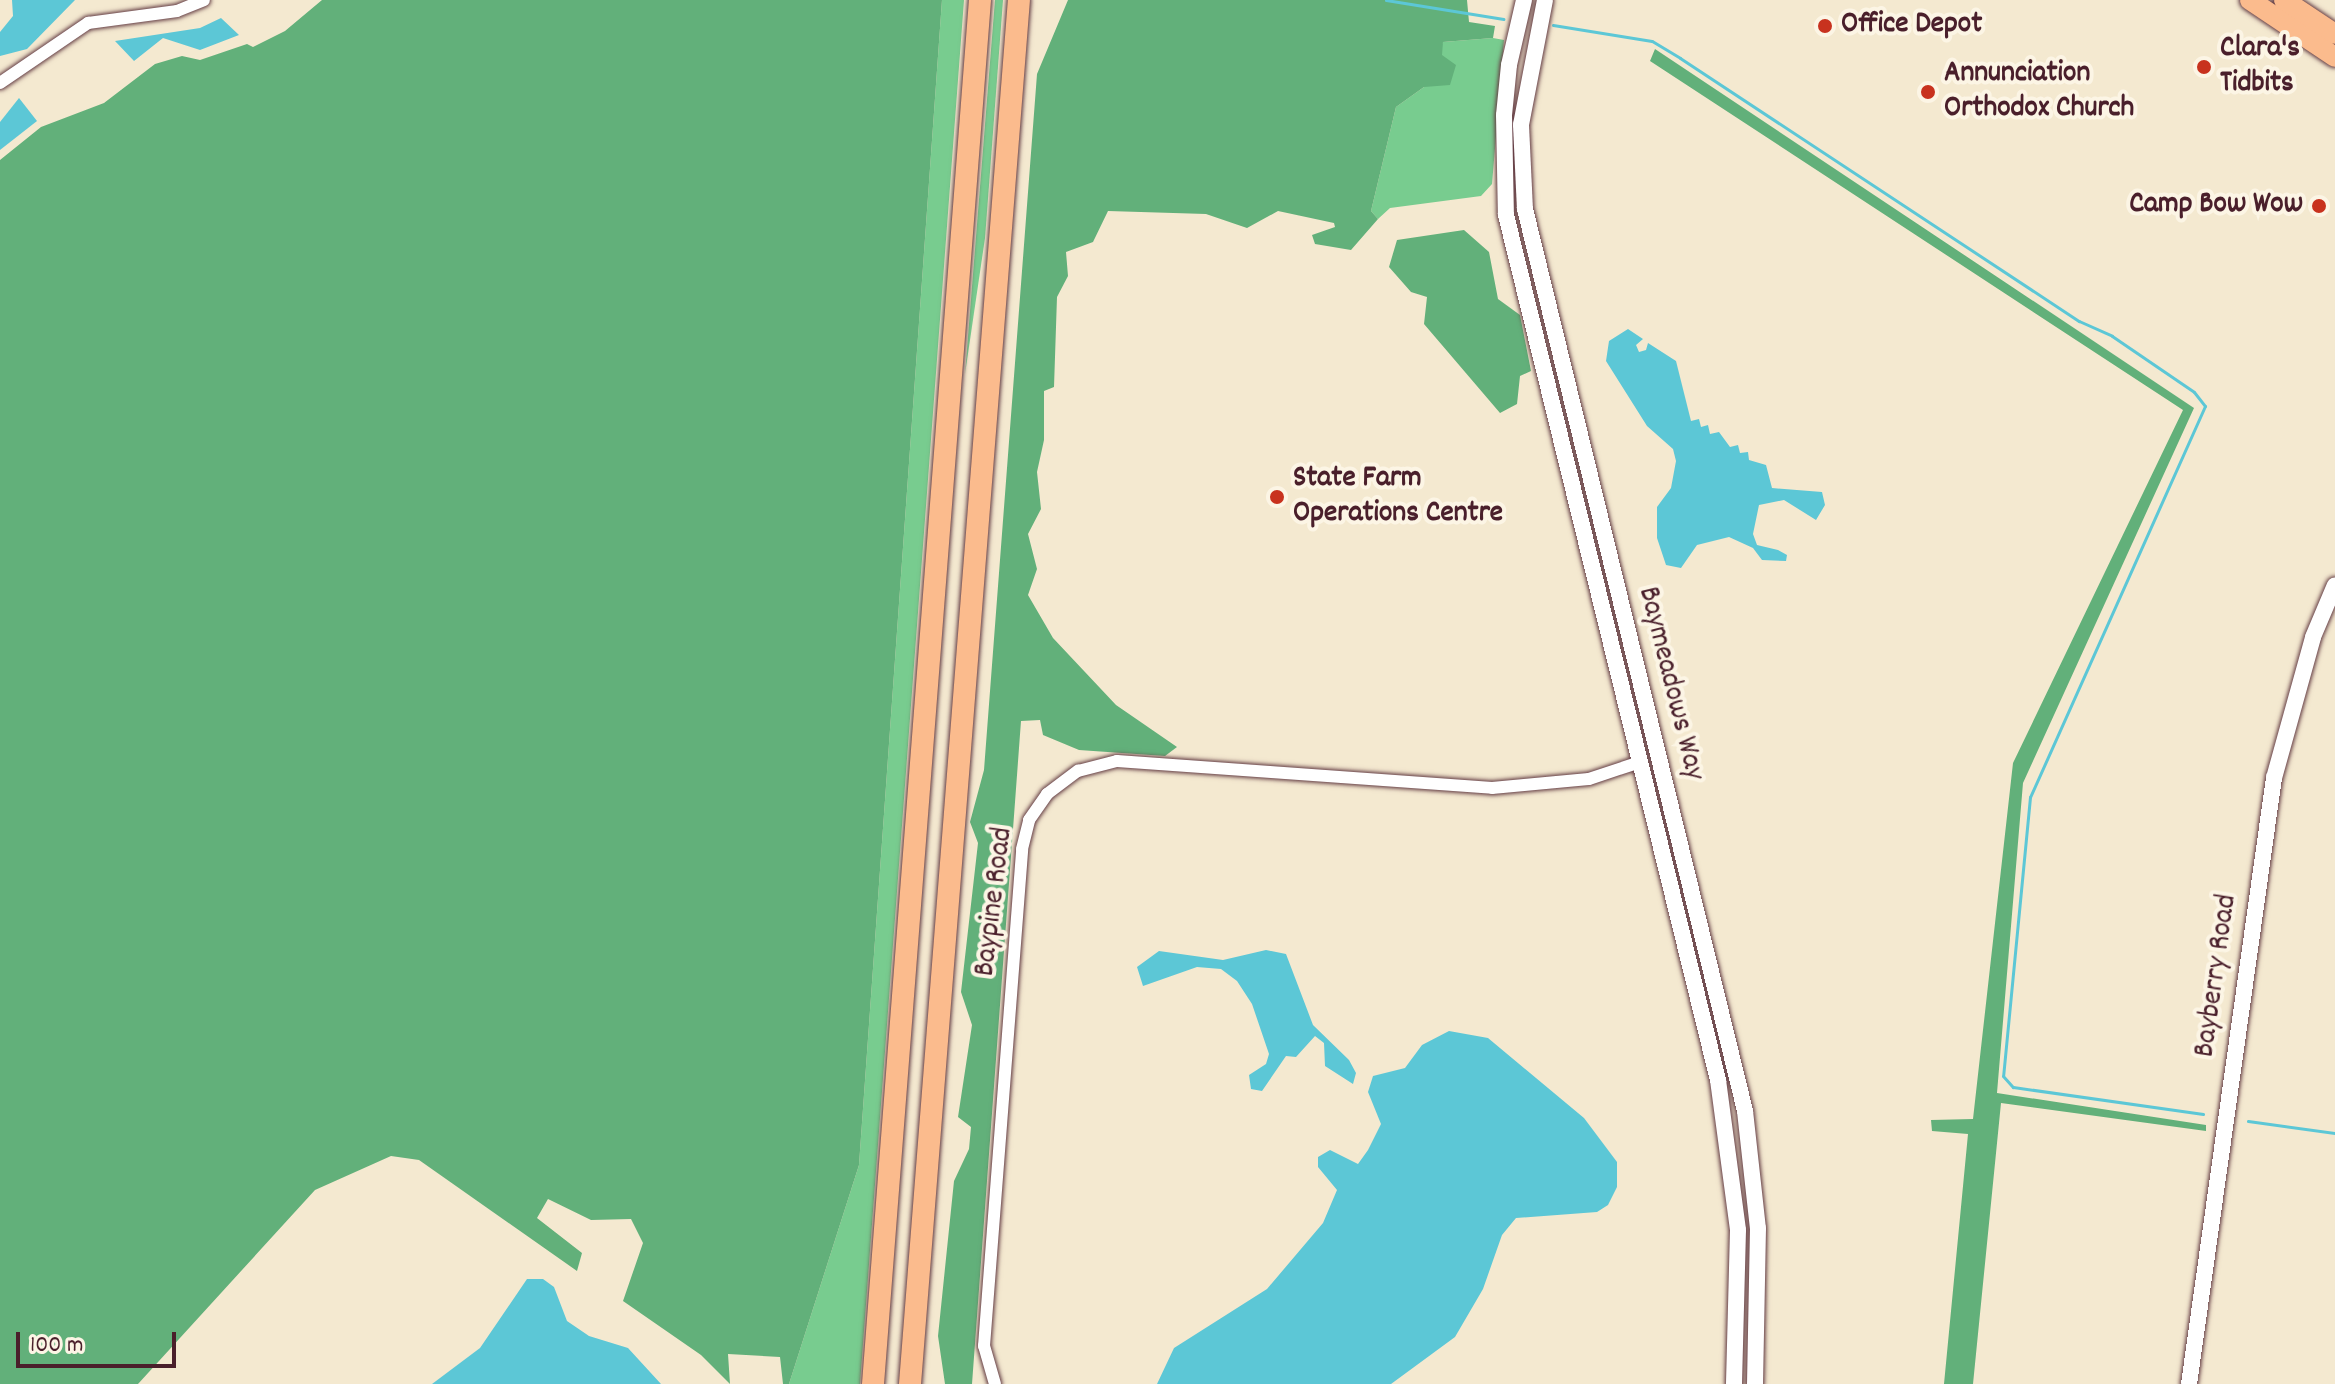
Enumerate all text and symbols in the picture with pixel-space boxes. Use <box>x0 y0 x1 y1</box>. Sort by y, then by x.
place label: Office Depot <box>1841 8 1982 44</box>
marker: Office Depot <box>1816 17 1834 35</box>
place label: Clara's Tidbits <box>2220 32 2300 102</box>
place label: Annunciation Orthodox Church <box>1944 57 2134 128</box>
marker: Clara's Tidbits <box>2195 58 2213 76</box>
marker: Annunciation Orthodox Church <box>1919 83 1937 101</box>
place label: Camp Bow Wow <box>2129 188 2303 224</box>
marker: Camp Bow Wow <box>2310 197 2328 215</box>
place label: State Farm Operations Centre <box>1293 462 1503 532</box>
marker: State Farm Operations Centre <box>1268 488 1286 506</box>
street label: Baymeadows Way <box>1628 584 1710 784</box>
street label: Baypine Road <box>969 825 1023 979</box>
street label: Bayberry Road <box>2189 892 2247 1060</box>
scale bar <box>20 1316 180 1366</box>
text: 100 m <box>30 1329 83 1363</box>

